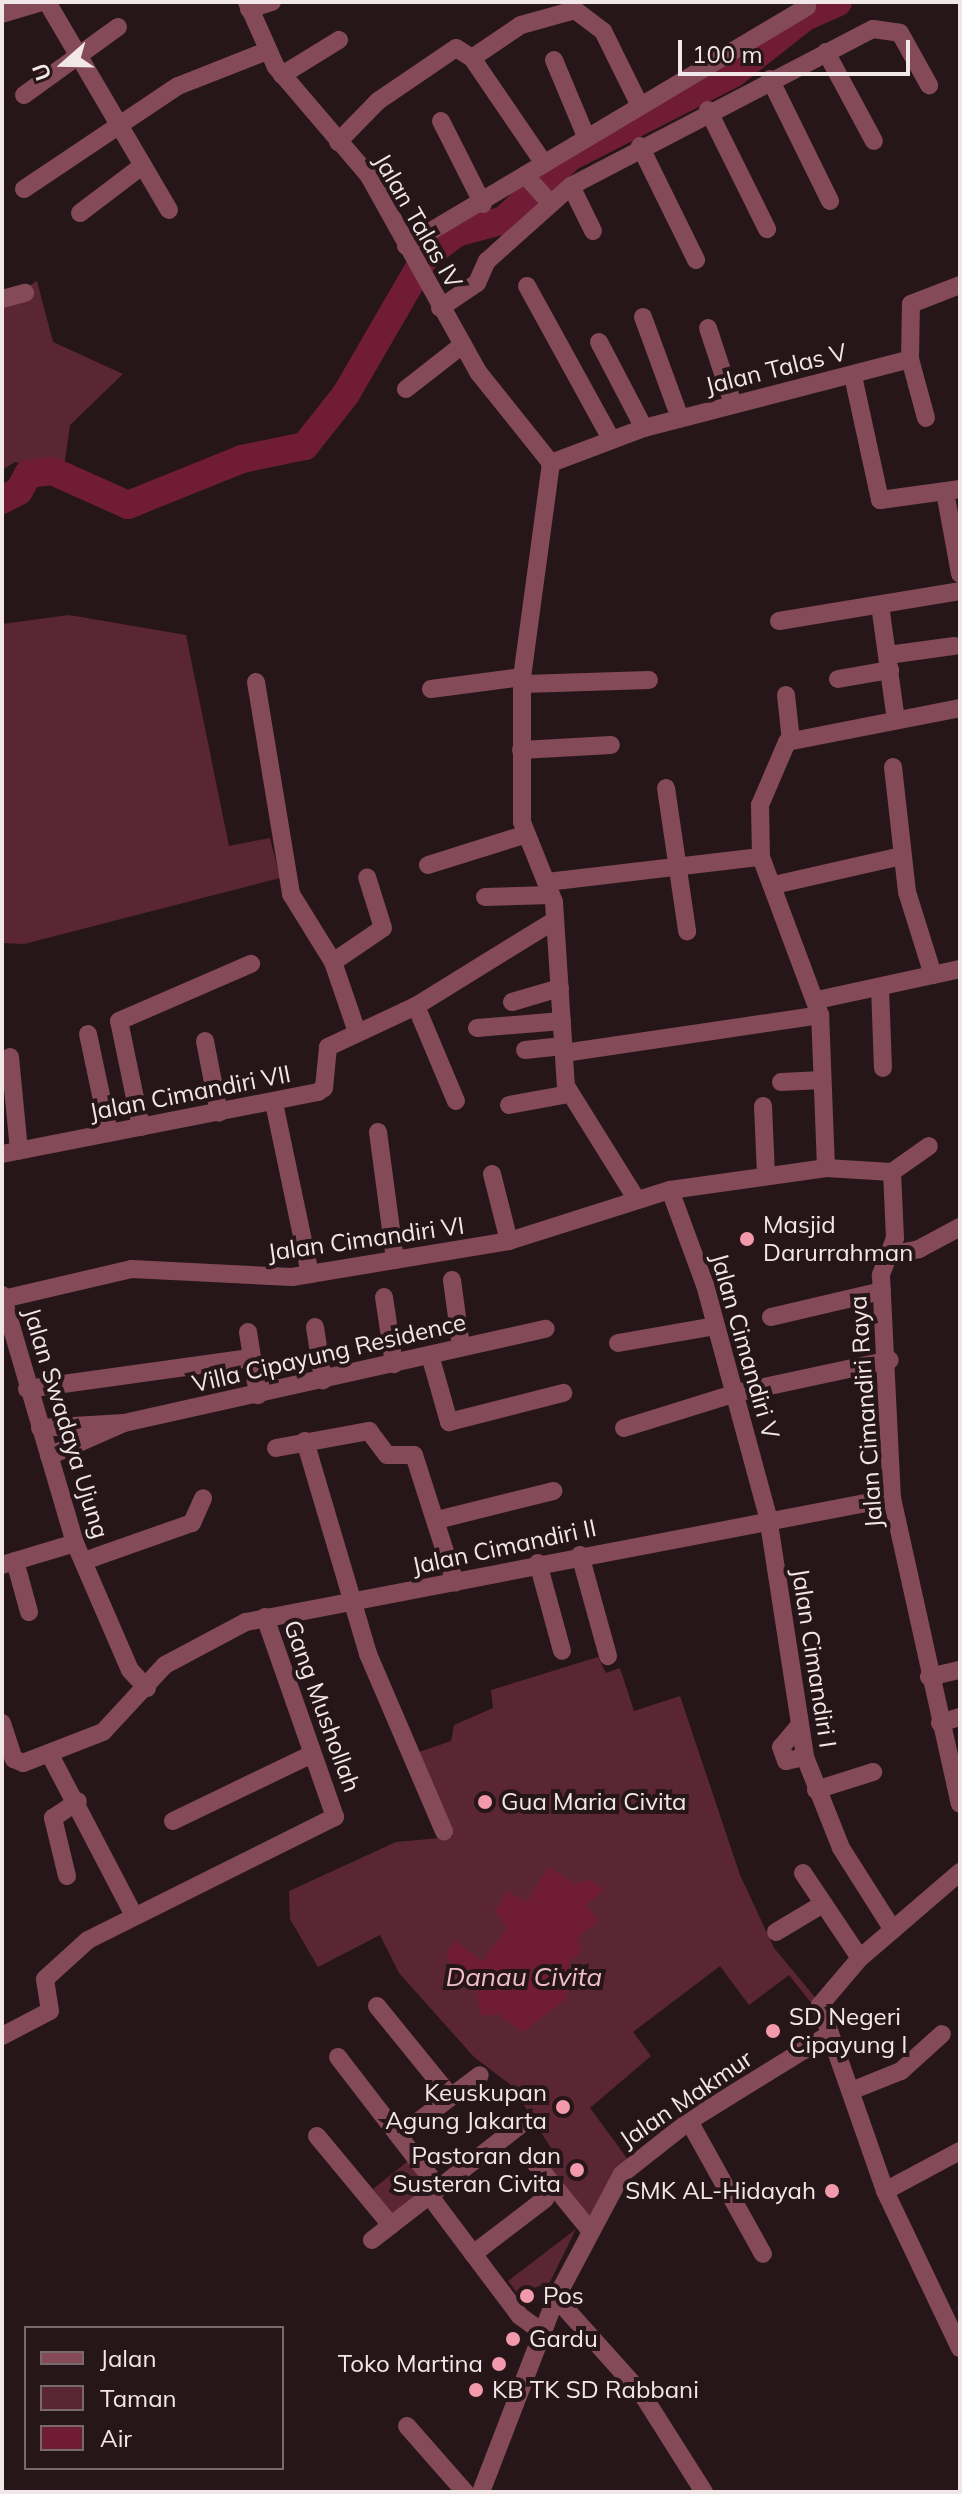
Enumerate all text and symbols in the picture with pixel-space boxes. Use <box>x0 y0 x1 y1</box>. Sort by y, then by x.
north arrow <box>24 24 104 104</box>
scale bar <box>682 24 914 74</box>
text: 100 m <box>692 39 763 69</box>
text: U <box>26 60 57 85</box>
street label: Jalan Talas IV <box>368 148 468 294</box>
street label: Jalan Talas V <box>702 338 850 400</box>
street label: Jalan Cimandiri VII <box>87 1059 293 1127</box>
street label: Jalan Cimandiri VI <box>266 1211 466 1267</box>
place label: Masjid Darurrahman <box>763 1211 913 1267</box>
marker: Masjid Darurrahman <box>738 1230 756 1248</box>
street label: Jalan Cimandiri V <box>705 1250 785 1442</box>
street label: Jalan Cimandiri Raya <box>844 1295 888 1529</box>
street label: Jalan Swadaya Ujung <box>17 1304 115 1542</box>
street label: Villa Cipayung Residence <box>189 1307 469 1399</box>
street label: Jalan Cimandiri II <box>409 1513 599 1581</box>
street label: Jalan Cimandiri I <box>786 1566 842 1750</box>
street label: Gang Mushollah <box>278 1616 366 1796</box>
place label: Gua Maria Civita <box>501 1788 687 1816</box>
marker: Gua Maria Civita <box>476 1793 494 1811</box>
water label: Danau Civita <box>446 1961 602 1993</box>
place label: SD Negeri Cipayung I <box>789 2003 907 2059</box>
marker: SD Negeri Cipayung I <box>764 2022 782 2040</box>
street label: Jalan Makmur <box>614 2044 758 2154</box>
place label: Keuskupan Agung Jakarta <box>385 2079 547 2135</box>
marker: Keuskupan Agung Jakarta <box>554 2098 572 2116</box>
place label: Pastoran dan Susteran Civita <box>392 2142 561 2198</box>
marker: Pastoran dan Susteran Civita <box>568 2161 586 2179</box>
place label: SMK AL-Hidayah <box>625 2177 816 2205</box>
marker: SMK AL-Hidayah <box>823 2182 841 2200</box>
place label: Pos <box>543 2282 584 2310</box>
marker: Pos <box>518 2287 536 2305</box>
place label: Gardu <box>529 2325 598 2353</box>
legend <box>24 2326 284 2470</box>
marker: Gardu <box>504 2330 522 2348</box>
text: Jalan <box>100 2343 156 2373</box>
place label: Toko Martina <box>338 2350 483 2378</box>
marker: Toko Martina <box>490 2355 508 2373</box>
place label: KB TK SD Rabbani <box>492 2376 699 2404</box>
marker: KB TK SD Rabbani <box>467 2381 485 2399</box>
text: Taman <box>100 2383 177 2413</box>
text: Air <box>100 2423 132 2453</box>

